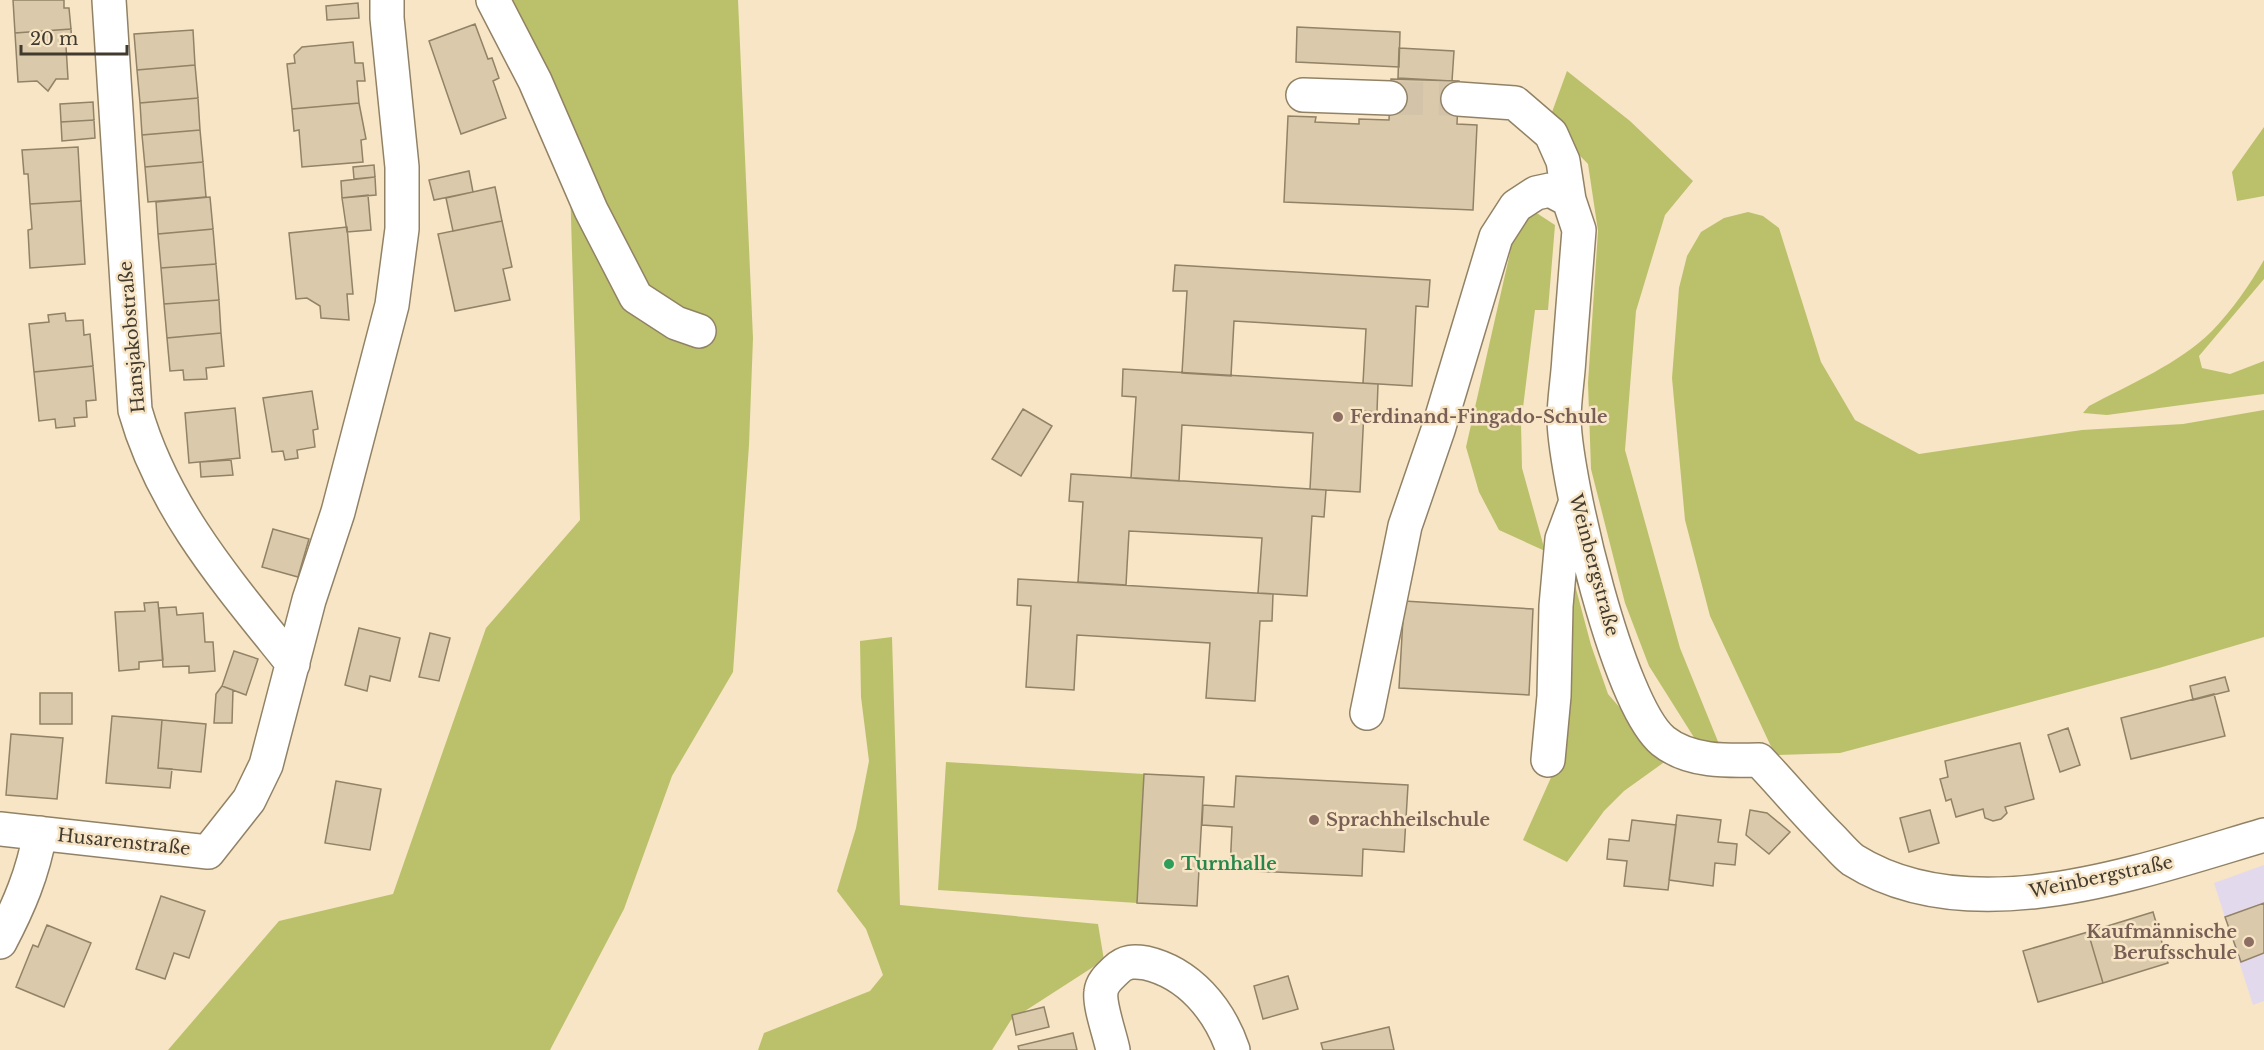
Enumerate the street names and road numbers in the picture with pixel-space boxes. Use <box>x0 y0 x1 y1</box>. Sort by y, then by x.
street label: Hansjakobstraße <box>114 260 150 414</box>
street label: Weinbergstraße <box>1564 491 1624 638</box>
street label: Husarenstraße <box>56 824 192 860</box>
street label: Weinbergstraße <box>2026 851 2175 903</box>

